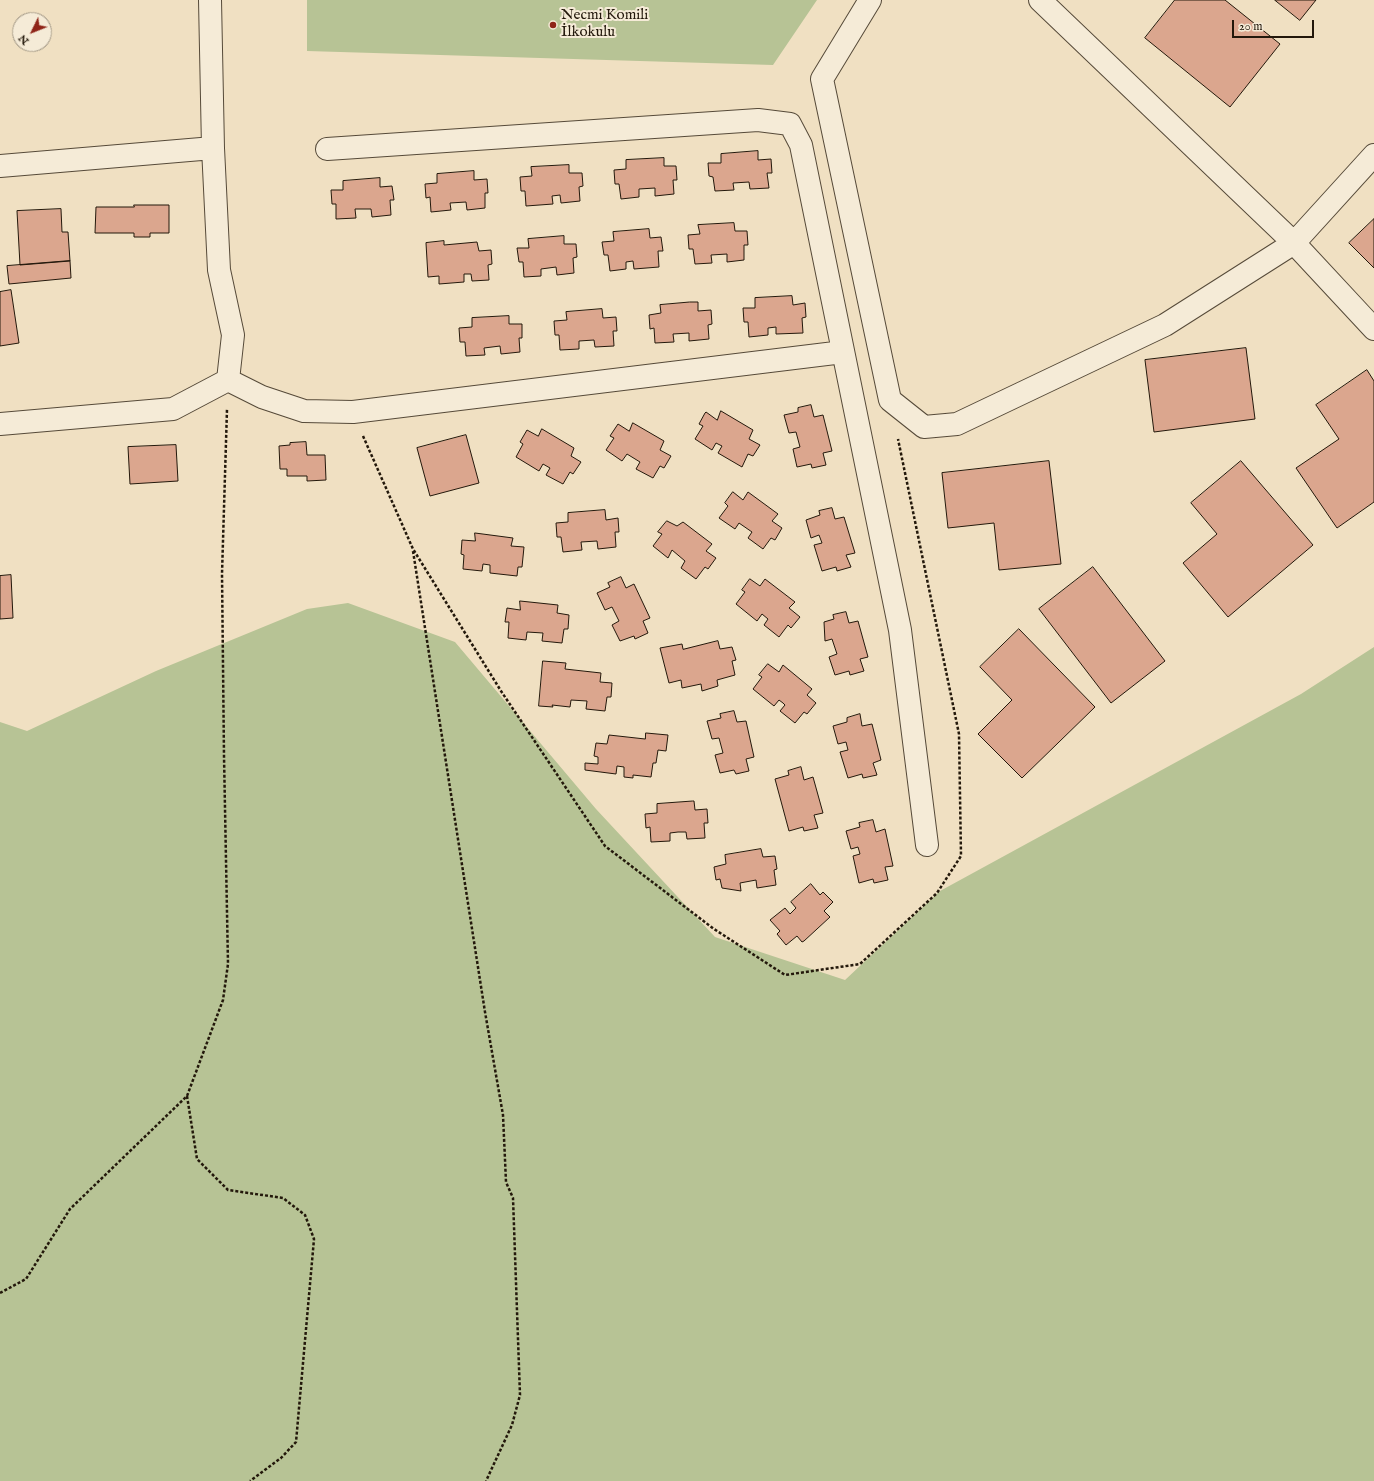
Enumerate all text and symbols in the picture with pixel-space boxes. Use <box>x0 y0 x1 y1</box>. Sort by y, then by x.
place label: Necmi Komili İlkokulu <box>561 7 648 42</box>
north arrow <box>12 12 52 52</box>
scale bar <box>1234 12 1316 38</box>
text: 20 m <box>1239 19 1262 34</box>
marker: Necmi Komili İlkokulu <box>548 20 558 30</box>
text: N <box>16 31 32 48</box>

